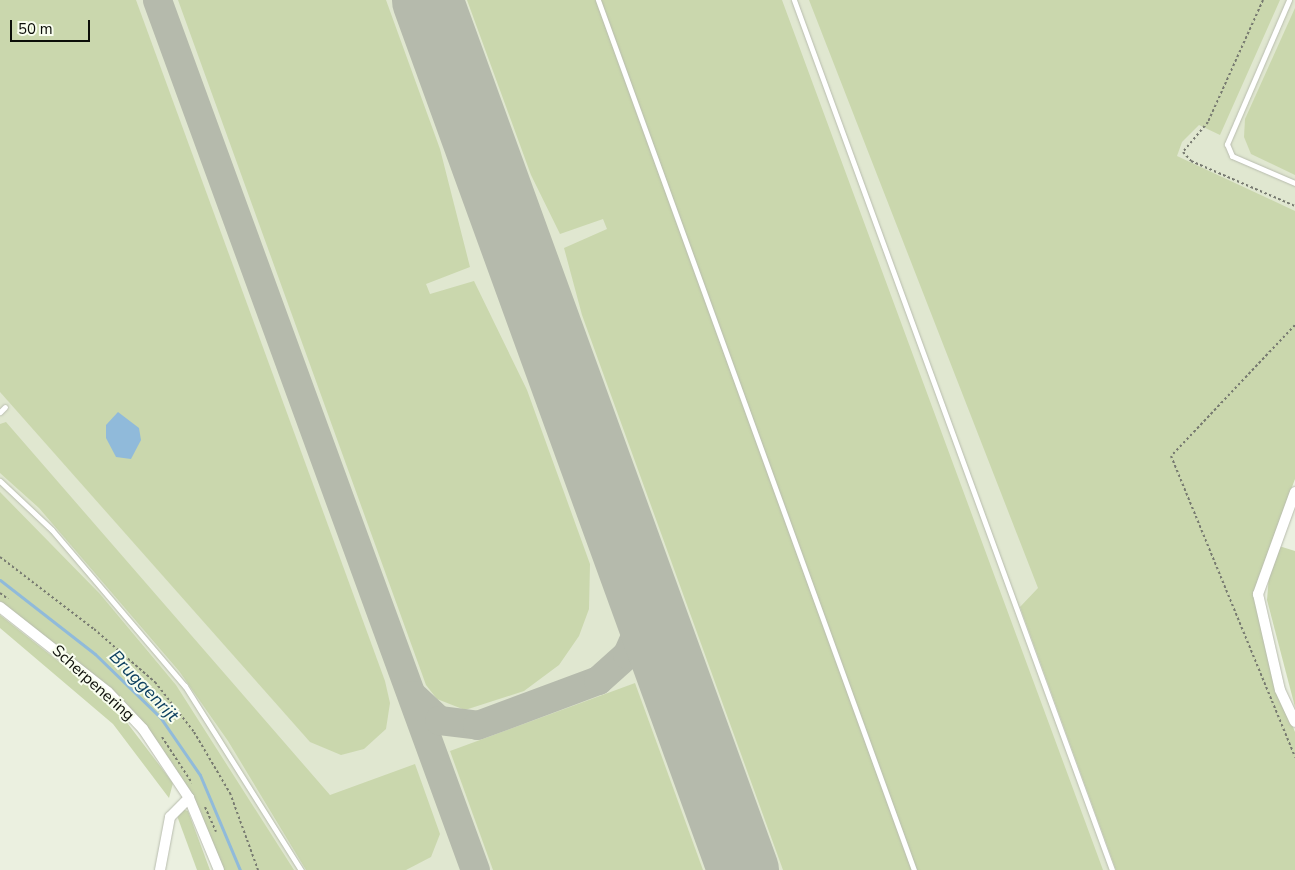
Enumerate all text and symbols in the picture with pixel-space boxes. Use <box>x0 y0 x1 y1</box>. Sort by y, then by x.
scale bar <box>12 10 92 42</box>
text: 50 m <box>18 19 53 39</box>
street label: Scherpenering <box>48 641 138 725</box>
water label: Bruggenrijt <box>105 646 183 726</box>

